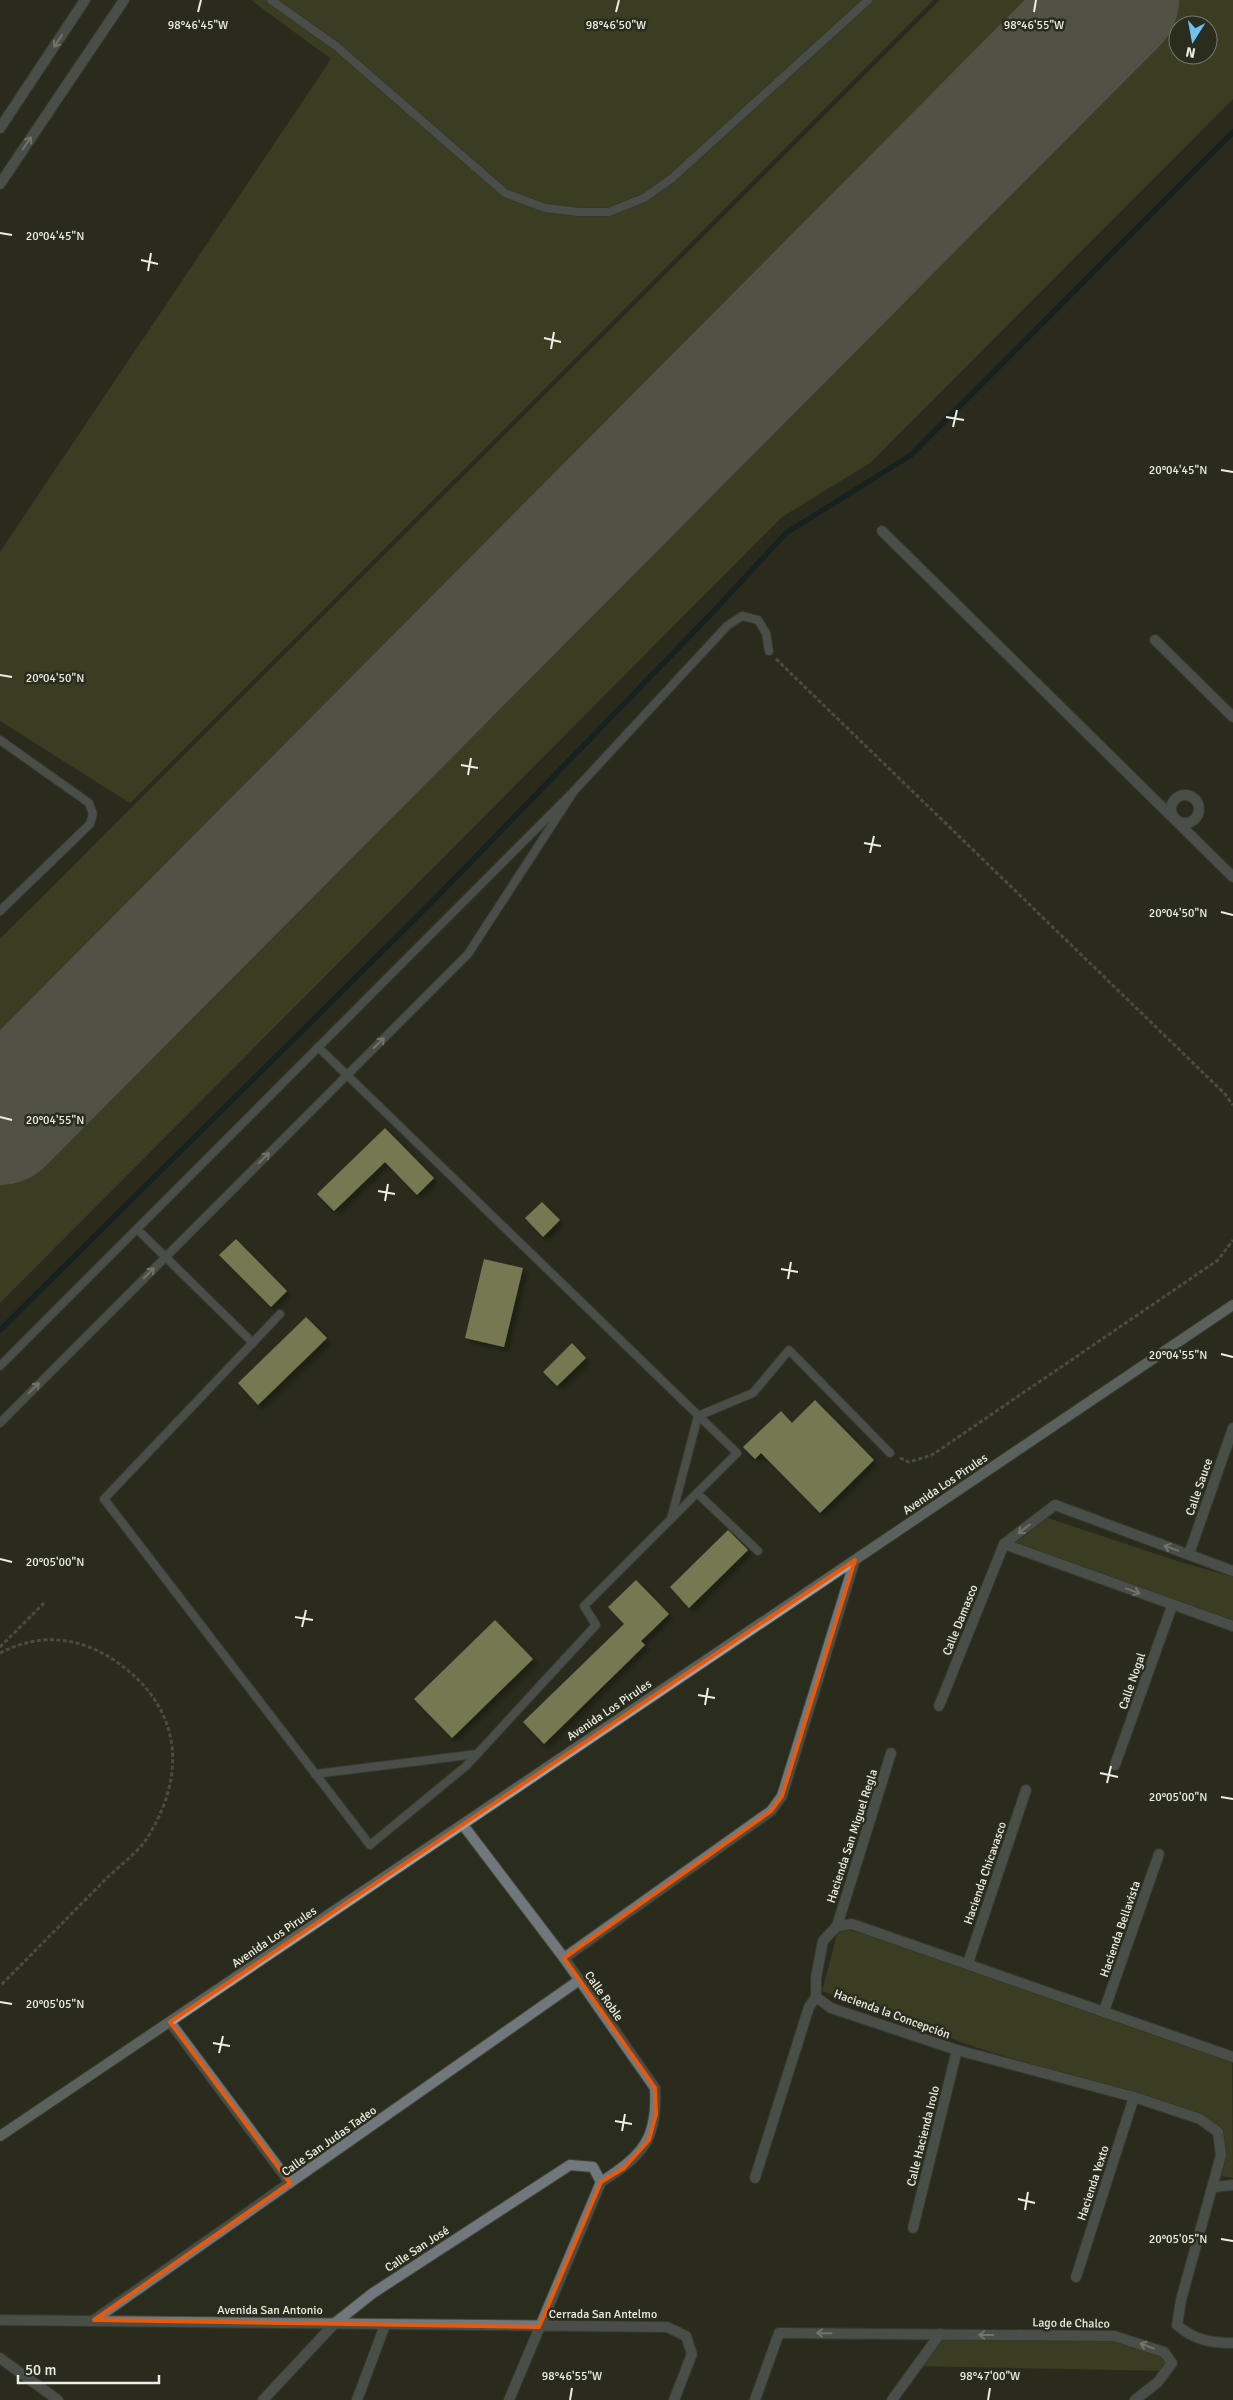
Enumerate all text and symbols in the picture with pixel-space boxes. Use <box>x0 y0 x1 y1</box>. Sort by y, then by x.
north arrow <box>1168 15 1218 65</box>
text: 98°46'45"W <box>168 18 228 33</box>
text: 98°46'50"W <box>586 18 646 33</box>
text: 98°46'55"W <box>1004 18 1064 33</box>
one-way arrow <box>53 33 63 47</box>
text: N <box>1184 43 1197 62</box>
one-way arrow <box>22 137 32 151</box>
text: 20°04'45"N <box>26 229 84 244</box>
text: 20°04'45"N <box>1149 463 1207 478</box>
text: 20°04'50"N <box>26 671 84 686</box>
text: 20°04'50"N <box>1149 906 1207 921</box>
one-way arrow <box>373 1037 385 1049</box>
text: 20°04'55"N <box>26 1113 84 1128</box>
one-way arrow <box>258 1152 270 1164</box>
one-way arrow <box>143 1267 155 1279</box>
text: 20°04'55"N <box>1149 1348 1207 1363</box>
one-way arrow <box>28 1382 41 1394</box>
street label: Avenida Los Pirules <box>900 1450 991 1518</box>
street label: Calle Sauce <box>1183 1457 1216 1518</box>
one-way arrow <box>1017 1524 1031 1534</box>
one-way arrow <box>1164 1543 1179 1552</box>
text: 20°05'00"N <box>26 1555 84 1570</box>
street label: Calle Damasco <box>939 1583 981 1658</box>
one-way arrow <box>1125 1587 1141 1596</box>
street label: Calle Nogal <box>1116 1650 1149 1712</box>
street label: Avenida Los Pirules <box>564 1676 655 1744</box>
street label: Hacienda San Miguel Regla <box>824 1767 881 1905</box>
text: 20°05'00"N <box>1149 1790 1207 1805</box>
street label: Hacienda Chicavasco <box>961 1820 1010 1927</box>
street label: Hacienda Bellavista <box>1097 1879 1144 1979</box>
street label: Avenida Los Pirules <box>229 1903 320 1971</box>
street label: Calle Roble <box>581 1968 626 2024</box>
street label: Hacienda la Concepción <box>832 1986 952 2043</box>
text: 20°05'05"N <box>26 1997 84 2012</box>
street label: Calle Hacienda Irolo <box>904 2084 943 2188</box>
street label: Calle San Judas Tadeo <box>279 2103 380 2180</box>
street label: Hacienda Yexto <box>1074 2144 1113 2223</box>
street label: Calle San José <box>382 2223 452 2276</box>
text: 20°05'05"N <box>1149 2232 1207 2247</box>
street label: Avenida San Antonio <box>217 2303 323 2318</box>
street label: Cerrada San Antelmo <box>549 2307 657 2322</box>
street label: Lago de Chalco <box>1032 2315 1110 2332</box>
one-way arrow <box>816 2328 832 2338</box>
one-way arrow <box>979 2330 995 2340</box>
one-way arrow <box>1140 2340 1155 2350</box>
scale bar <box>18 2352 159 2384</box>
text: 50 m <box>25 2361 56 2379</box>
text: 98°46'55"W <box>542 2369 602 2384</box>
text: 98°47'00"W <box>960 2369 1020 2384</box>

